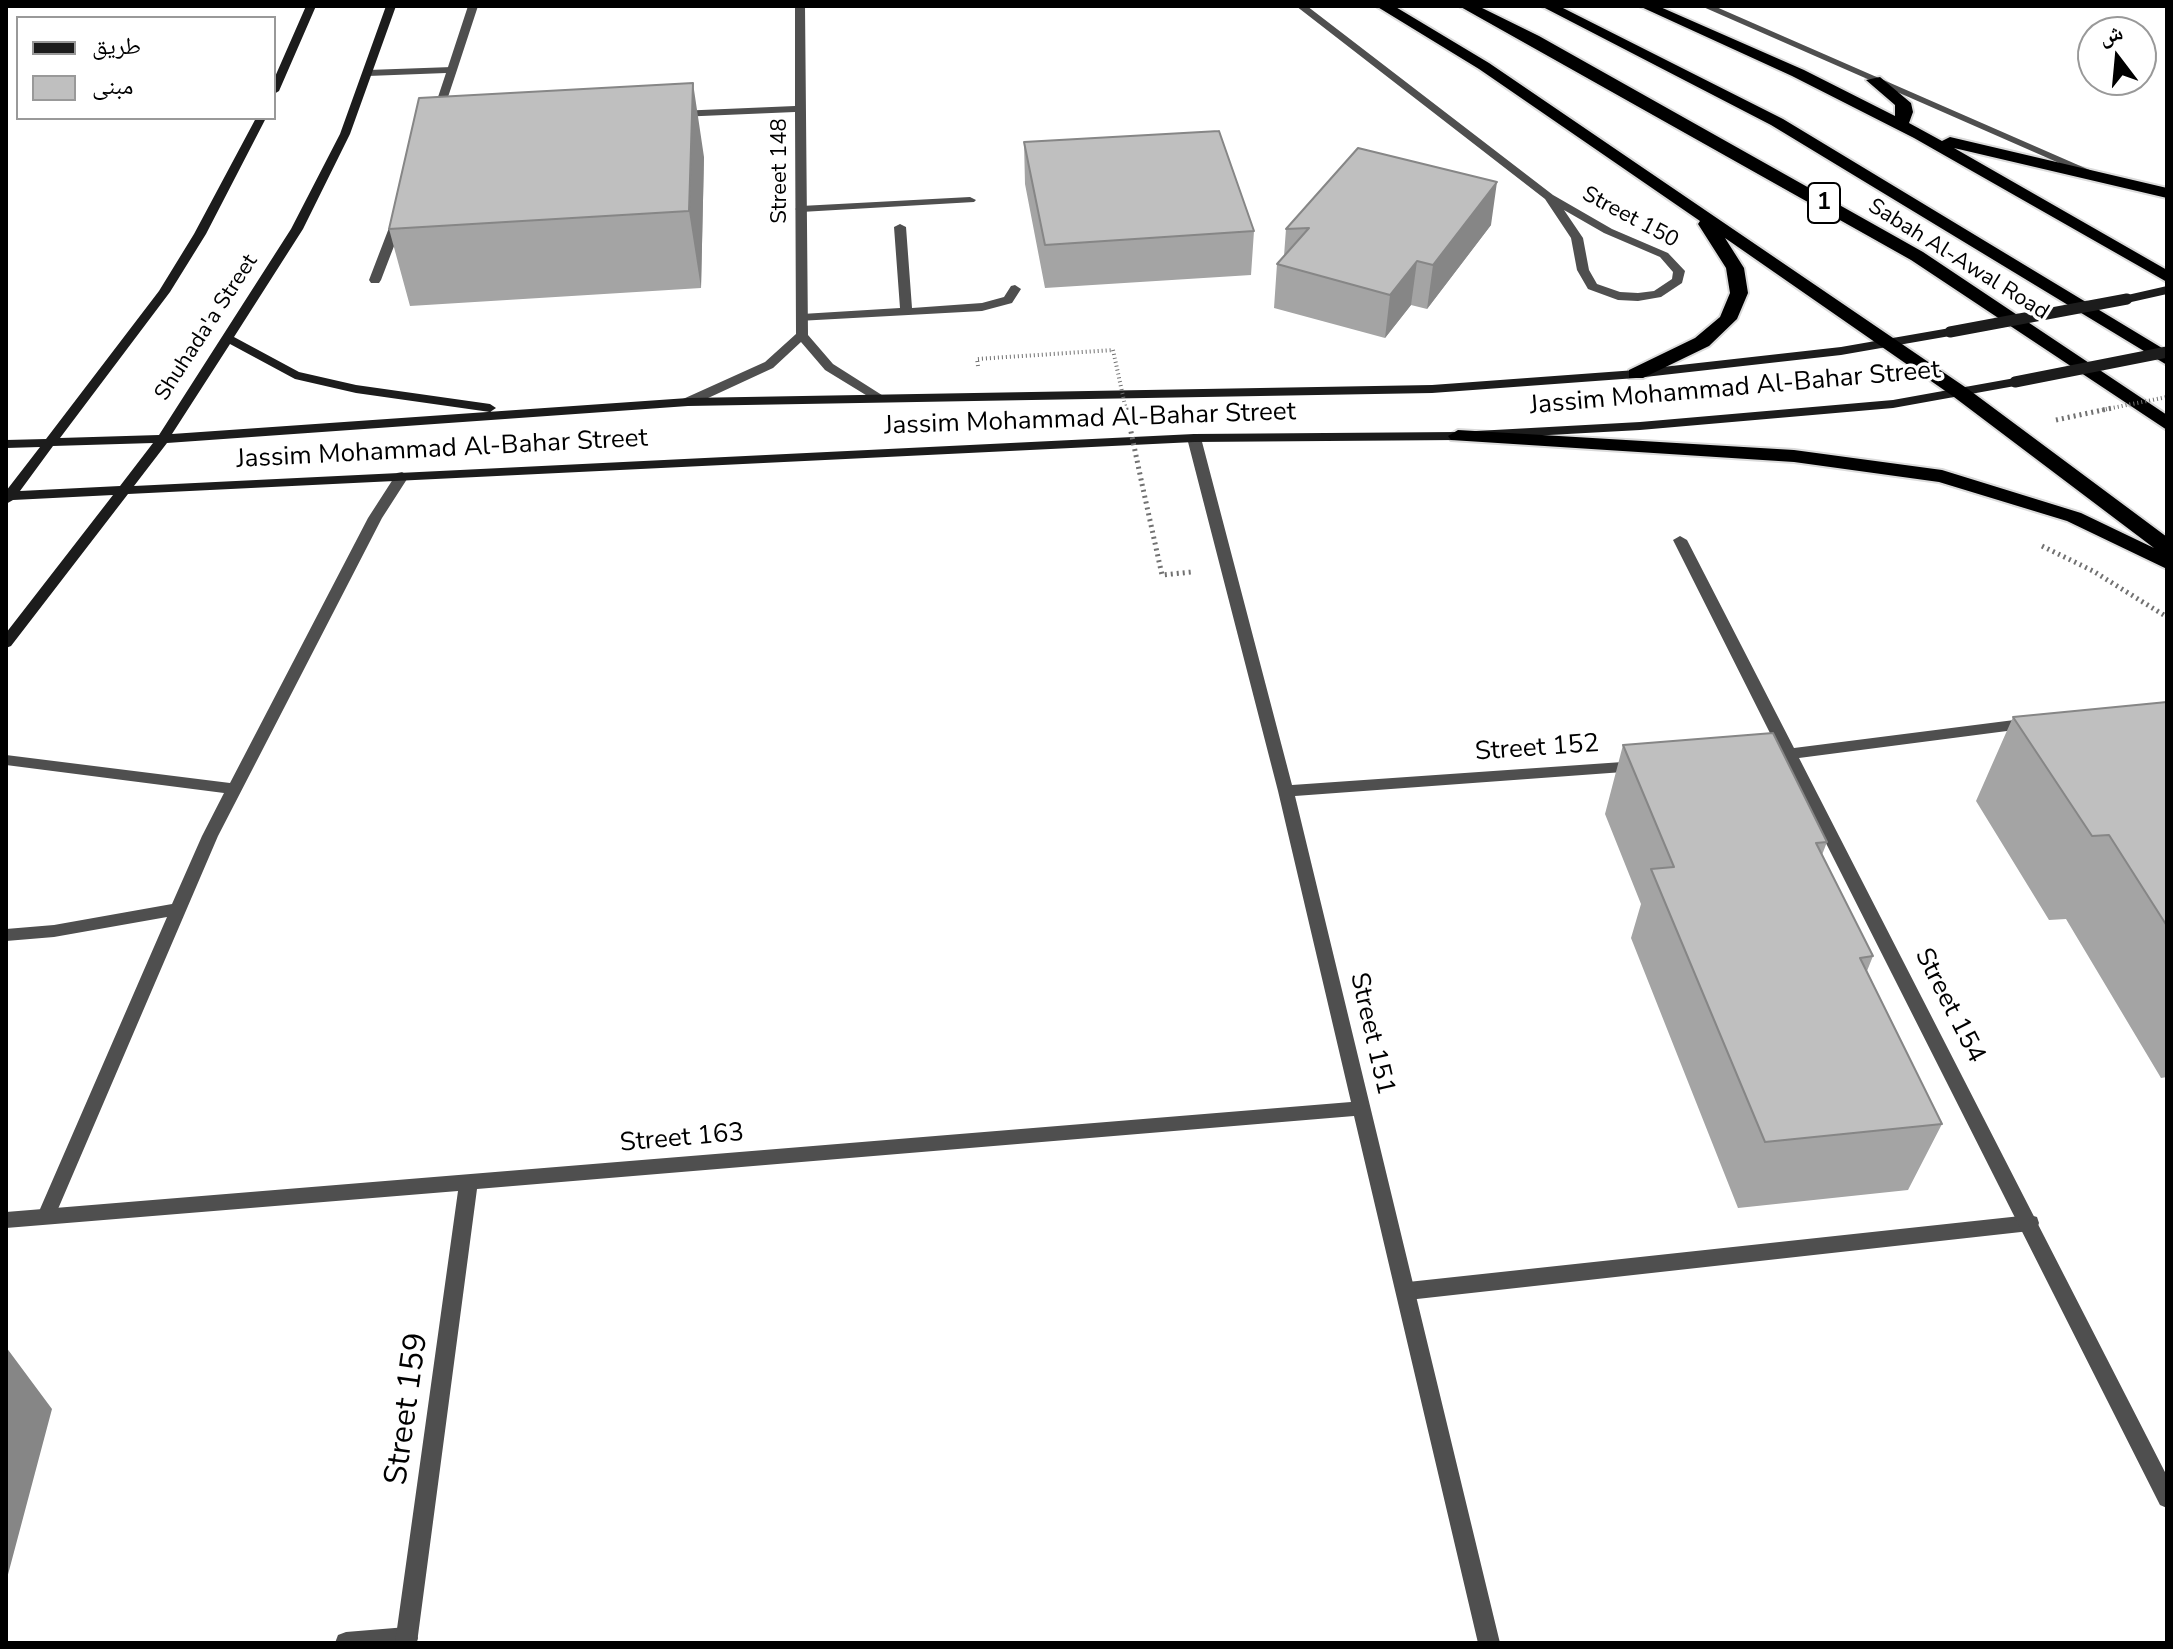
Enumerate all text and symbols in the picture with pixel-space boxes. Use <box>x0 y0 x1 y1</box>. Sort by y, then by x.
legend <box>16 16 276 120</box>
north arrow <box>2077 16 2157 96</box>
text: ش <box>2096 17 2126 52</box>
text: طريق <box>92 30 141 62</box>
text: مبنى <box>92 70 133 102</box>
street label: Street 148 <box>768 118 794 224</box>
street label: Street 150 <box>1577 182 1683 254</box>
road number: 1 <box>1808 183 1840 223</box>
street label: Sabah Al-Awal Road <box>1863 194 2053 326</box>
street label: Shuhada'a Street <box>150 250 264 406</box>
street label: Jassim Mohammad Al-Bahar Street <box>1528 356 1942 422</box>
street label: Jassim Mohammad Al-Bahar Street <box>884 397 1296 443</box>
street label: Jassim Mohammad Al-Bahar Street <box>236 424 648 476</box>
street label: Street 152 <box>1474 729 1600 769</box>
street label: Street 154 <box>1907 943 1991 1069</box>
street label: Street 151 <box>1342 970 1400 1098</box>
street label: Street 163 <box>619 1118 745 1160</box>
street label: Street 159 <box>378 1331 438 1487</box>

